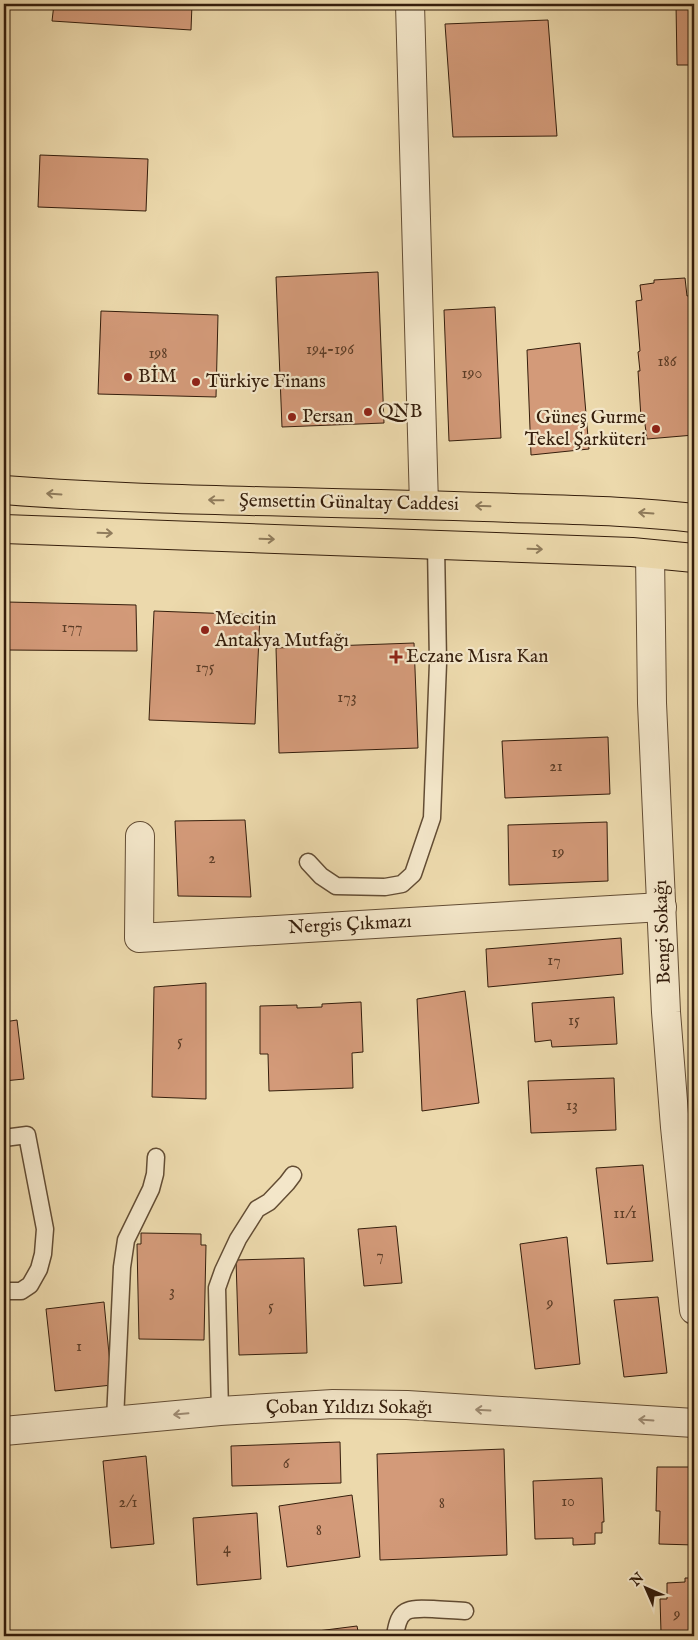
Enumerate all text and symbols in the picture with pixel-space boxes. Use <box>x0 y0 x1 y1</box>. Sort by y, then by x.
house number: 194-196 <box>306 340 354 360</box>
house number: 198 <box>148 344 168 364</box>
house number: 186 <box>658 352 677 372</box>
house number: 190 <box>462 364 483 384</box>
place label: BİM <box>138 365 177 389</box>
place label: Türkiye Finans <box>206 370 326 394</box>
marker: BİM <box>122 371 134 383</box>
marker: Türkiye Finans <box>190 376 202 388</box>
place label: QNB <box>378 400 422 424</box>
place label: Persan <box>302 405 353 429</box>
marker: QNB <box>362 406 374 418</box>
place label: Güneş Gurme Tekel Şarküteri <box>525 406 646 452</box>
marker: Persan <box>286 411 298 423</box>
marker: Güneş Gurme Tekel Şarküteri <box>650 423 662 435</box>
one-way arrow <box>46 489 62 498</box>
street label: Şemsettin Günaltay Caddesi <box>239 489 459 517</box>
one-way arrow <box>208 495 224 505</box>
one-way arrow <box>476 502 492 511</box>
one-way arrow <box>638 509 654 518</box>
one-way arrow <box>96 528 113 538</box>
one-way arrow <box>259 534 275 543</box>
one-way arrow <box>526 544 542 553</box>
place label: Mecitin Antakya Mutfağı <box>214 607 349 653</box>
house number: 177 <box>62 618 82 638</box>
marker: Mecitin Antakya Mutfağı <box>199 624 211 636</box>
place label: Eczane Mısra Kan <box>406 645 548 669</box>
marker: Eczane Mısra Kan <box>390 651 402 663</box>
house number: 175 <box>195 658 215 678</box>
house number: 173 <box>337 688 357 708</box>
house number: 21 <box>549 757 563 777</box>
house number: 19 <box>552 843 564 863</box>
house number: 2 <box>208 849 216 869</box>
street label: Bengi Sokağı <box>649 879 677 985</box>
street label: Nergis Çıkmazı <box>288 910 412 940</box>
house number: 17 <box>547 951 561 971</box>
house number: 15 <box>568 1011 580 1031</box>
house number: 5 <box>177 1032 183 1052</box>
house number: 13 <box>566 1096 578 1116</box>
house number: 11/1 <box>613 1204 637 1224</box>
house number: 7 <box>376 1246 384 1266</box>
house number: 3 <box>169 1282 175 1302</box>
house number: 9 <box>546 1294 554 1314</box>
house number: 5 <box>268 1297 274 1317</box>
house number: 1 <box>76 1337 82 1357</box>
street label: Çoban Yıldızı Sokağı <box>266 1396 432 1420</box>
one-way arrow <box>476 1405 492 1414</box>
one-way arrow <box>174 1409 190 1419</box>
one-way arrow <box>638 1415 654 1425</box>
house number: 6 <box>283 1454 290 1474</box>
house number: 10 <box>561 1492 575 1512</box>
house number: 2/1 <box>119 1493 138 1513</box>
house number: 8 <box>439 1494 445 1514</box>
house number: 8 <box>316 1521 322 1541</box>
house number: 4 <box>223 1539 231 1559</box>
north arrow <box>620 1562 670 1612</box>
text: N <box>626 1569 648 1591</box>
house number: 9 <box>673 1605 681 1625</box>

